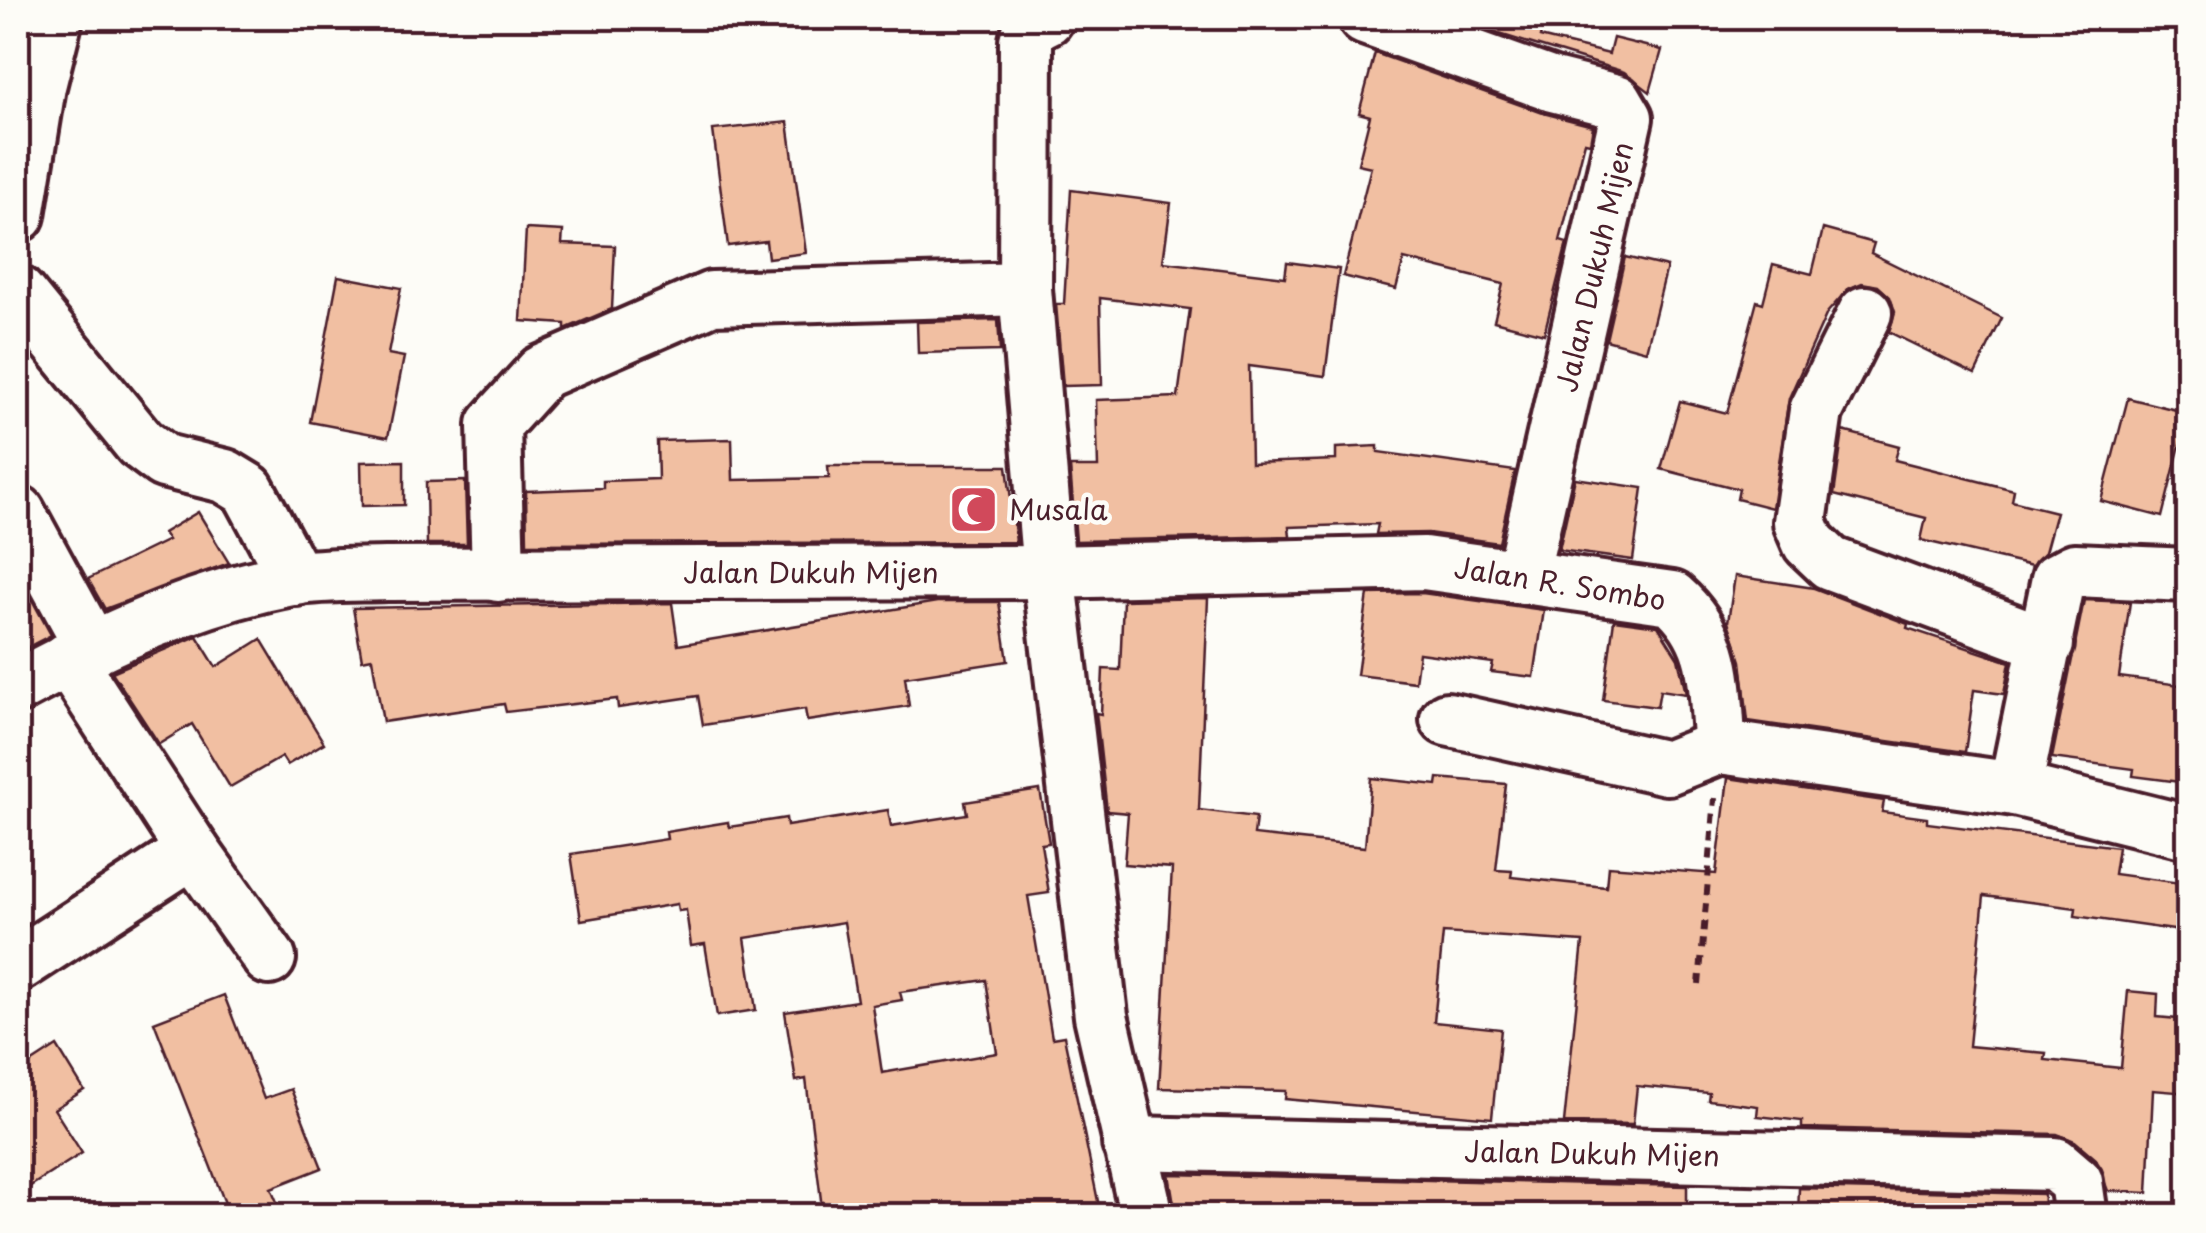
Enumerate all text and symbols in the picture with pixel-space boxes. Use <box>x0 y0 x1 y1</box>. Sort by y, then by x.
street label: Jalan Dukuh Mijen <box>1544 137 1643 396</box>
mosque icon: Musala <box>948 484 1000 536</box>
place label: Musala <box>1009 487 1108 530</box>
street label: Jalan R. Sombo <box>1451 545 1669 620</box>
street label: Jalan Dukuh Mijen <box>683 550 939 593</box>
street label: Jalan Dukuh Mijen <box>1464 1129 1720 1176</box>

